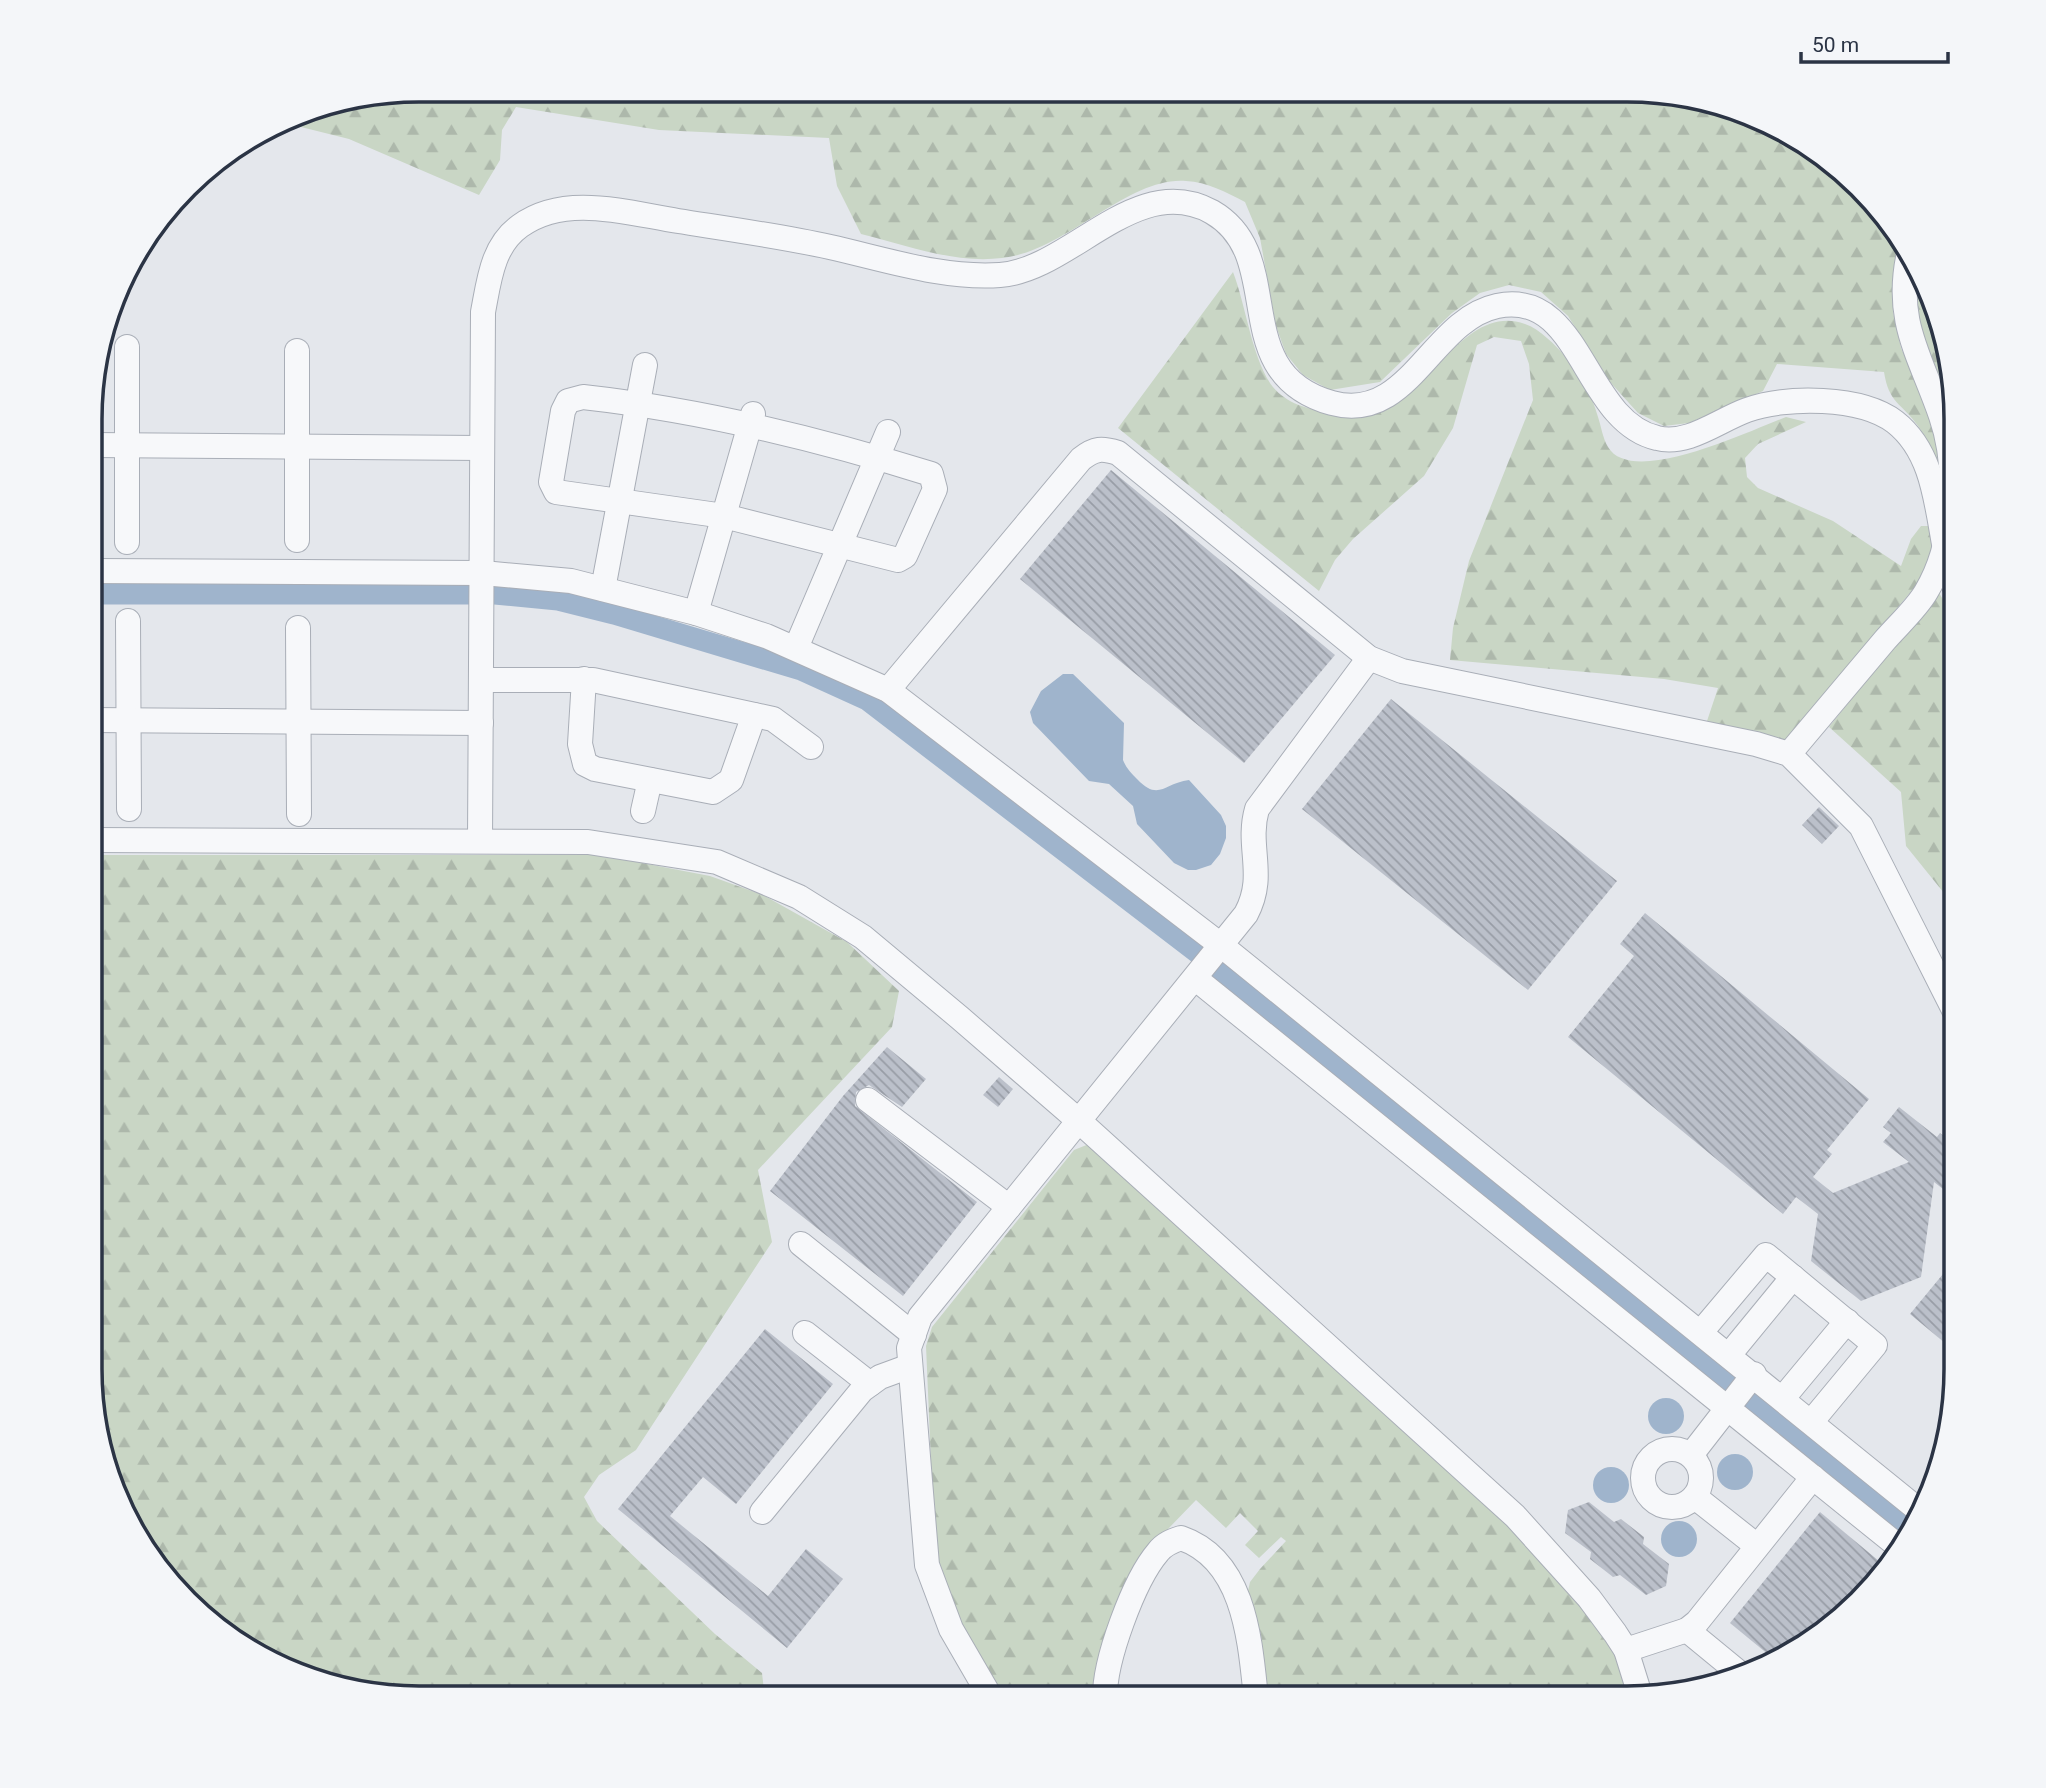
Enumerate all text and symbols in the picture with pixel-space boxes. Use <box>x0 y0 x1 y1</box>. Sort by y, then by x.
scale bar <box>1801 21 1948 65</box>
text: 50 m <box>1812 33 1859 57</box>

